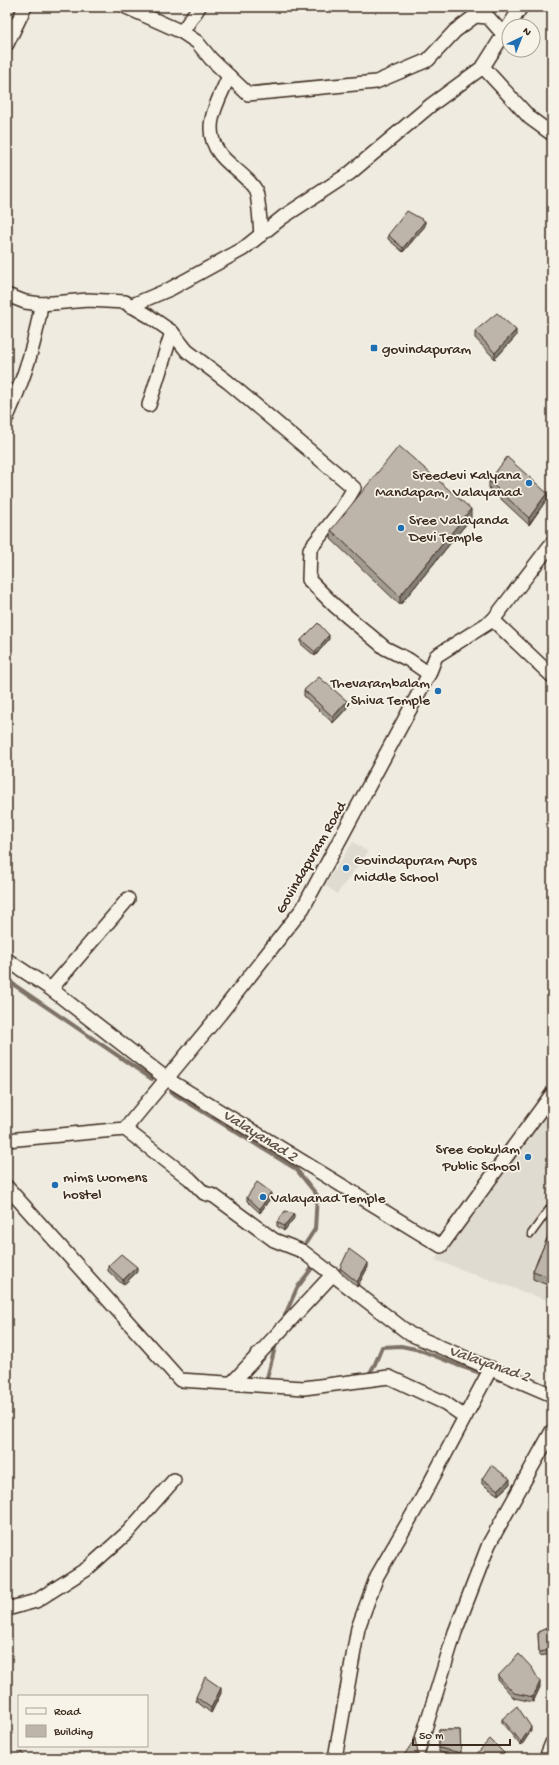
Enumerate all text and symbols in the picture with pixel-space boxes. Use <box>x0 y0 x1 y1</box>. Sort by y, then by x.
north arrow <box>501 18 541 58</box>
text: N <box>520 25 533 39</box>
place label: govindapuram <box>382 341 471 359</box>
marker: govindapuram <box>369 343 379 353</box>
place label: Sreedevi Kalyana Mandapam, Valayanad <box>375 467 522 502</box>
marker: Sreedevi Kalyana Mandapam, Valayanad <box>524 478 534 488</box>
place label: Sree Valayanda Devi Temple <box>408 512 509 547</box>
marker: Sree Valayanda Devi Temple <box>396 523 406 533</box>
place label: Thevarambalam ,Shiva Temple <box>330 675 430 710</box>
marker: Thevarambalam ,Shiva Temple <box>433 686 443 696</box>
street label: Govindapuram Road <box>272 798 352 917</box>
place label: Govindapuram Aups Middle School <box>354 852 477 887</box>
marker: Govindapuram Aups Middle School <box>341 863 351 873</box>
water label: Valayanad 2 <box>218 1107 301 1168</box>
place label: Sree Gokulam Public School <box>435 1141 520 1176</box>
marker: Sree Gokulam Public School <box>523 1152 533 1162</box>
place label: mims womens hostel <box>63 1169 148 1204</box>
marker: mims womens hostel <box>50 1180 60 1190</box>
place label: Valayanad Temple <box>270 1190 386 1208</box>
marker: Valayanad Temple <box>258 1192 268 1202</box>
water label: Valayanad 2 <box>446 1343 533 1388</box>
legend <box>18 1695 148 1747</box>
text: Road <box>54 1706 81 1720</box>
scale bar <box>413 1721 510 1747</box>
text: Building <box>53 1726 93 1740</box>
text: 50 m <box>419 1730 444 1744</box>

